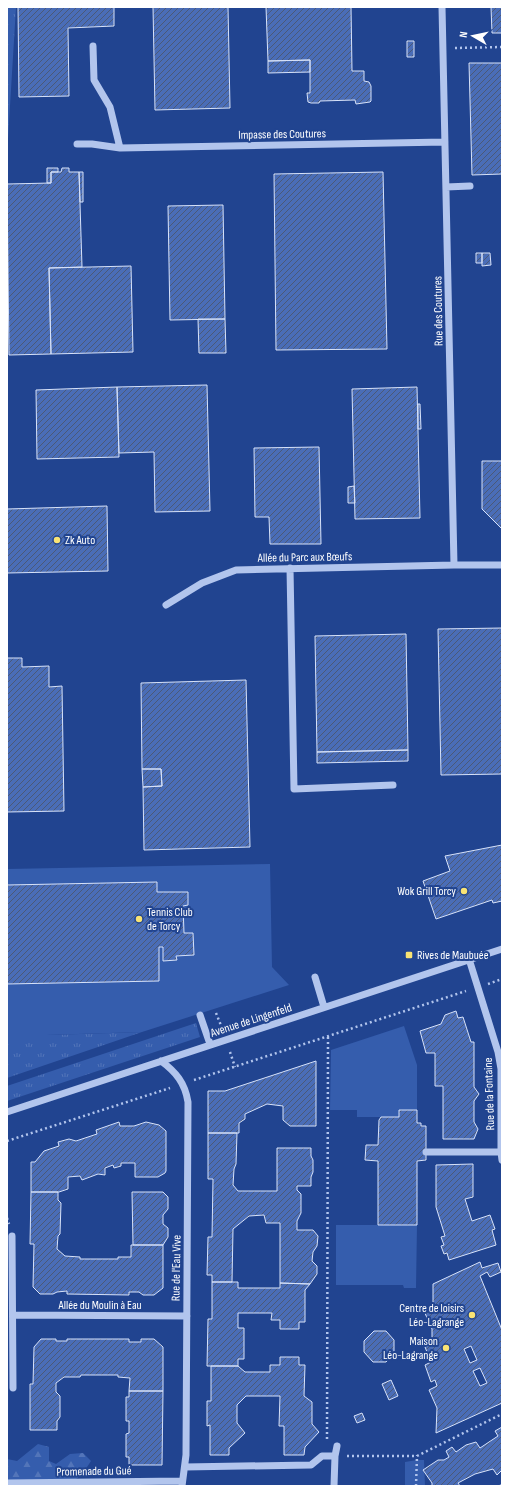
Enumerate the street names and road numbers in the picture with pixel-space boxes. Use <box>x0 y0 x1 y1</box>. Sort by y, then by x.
street label: Impasse des Coutures <box>238 126 326 143</box>
street label: Rue des Coutures <box>430 276 447 346</box>
street label: Allée du Parc aux Bœufs <box>257 549 352 566</box>
street label: Avenue de Lingenfeld <box>208 1000 294 1041</box>
street label: Rue de la Fontaine <box>481 1057 498 1131</box>
street label: Rue de l'Eau Vive <box>168 1234 185 1301</box>
street label: Allée du Moulin à Eau <box>57 1298 142 1313</box>
street label: Promenade du Gué <box>56 1463 132 1480</box>

